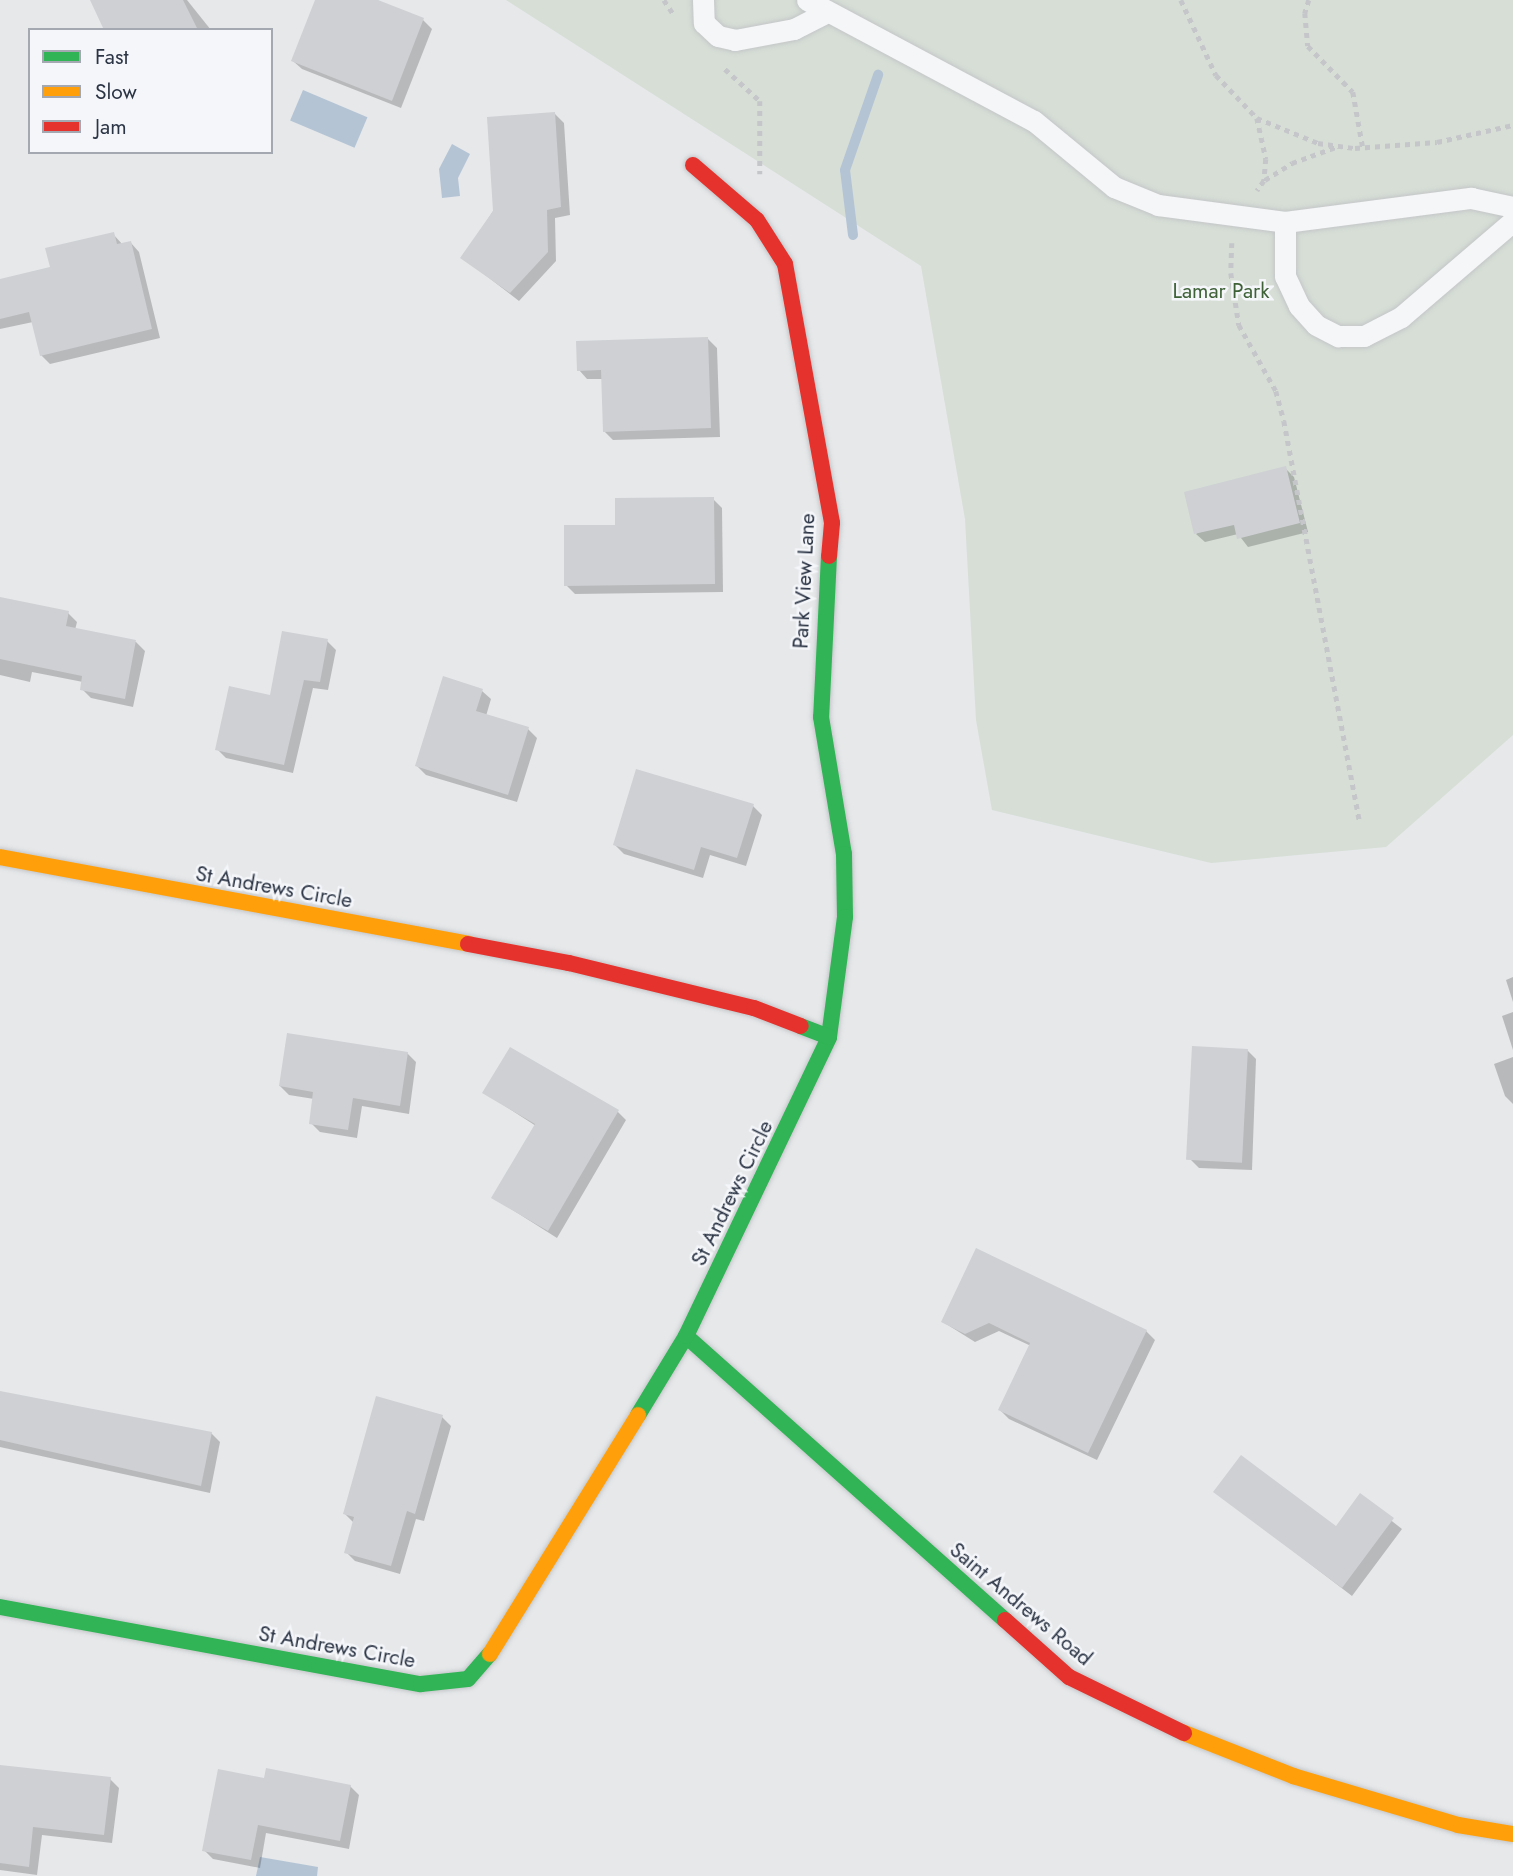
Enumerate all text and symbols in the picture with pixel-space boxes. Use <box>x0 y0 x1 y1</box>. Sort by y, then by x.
legend <box>28 28 273 154</box>
text: Fast <box>95 42 128 72</box>
text: Slow <box>95 77 137 107</box>
text: Jam <box>95 112 127 142</box>
park label: Lamar Park <box>1173 278 1269 304</box>
street label: Park View Lane <box>788 513 820 649</box>
street label: St Andrews Circle <box>194 861 354 913</box>
street label: St Andrews Circle <box>686 1116 778 1270</box>
street label: Saint Andrews Road <box>945 1537 1097 1671</box>
street label: St Andrews Circle <box>257 1621 417 1673</box>

